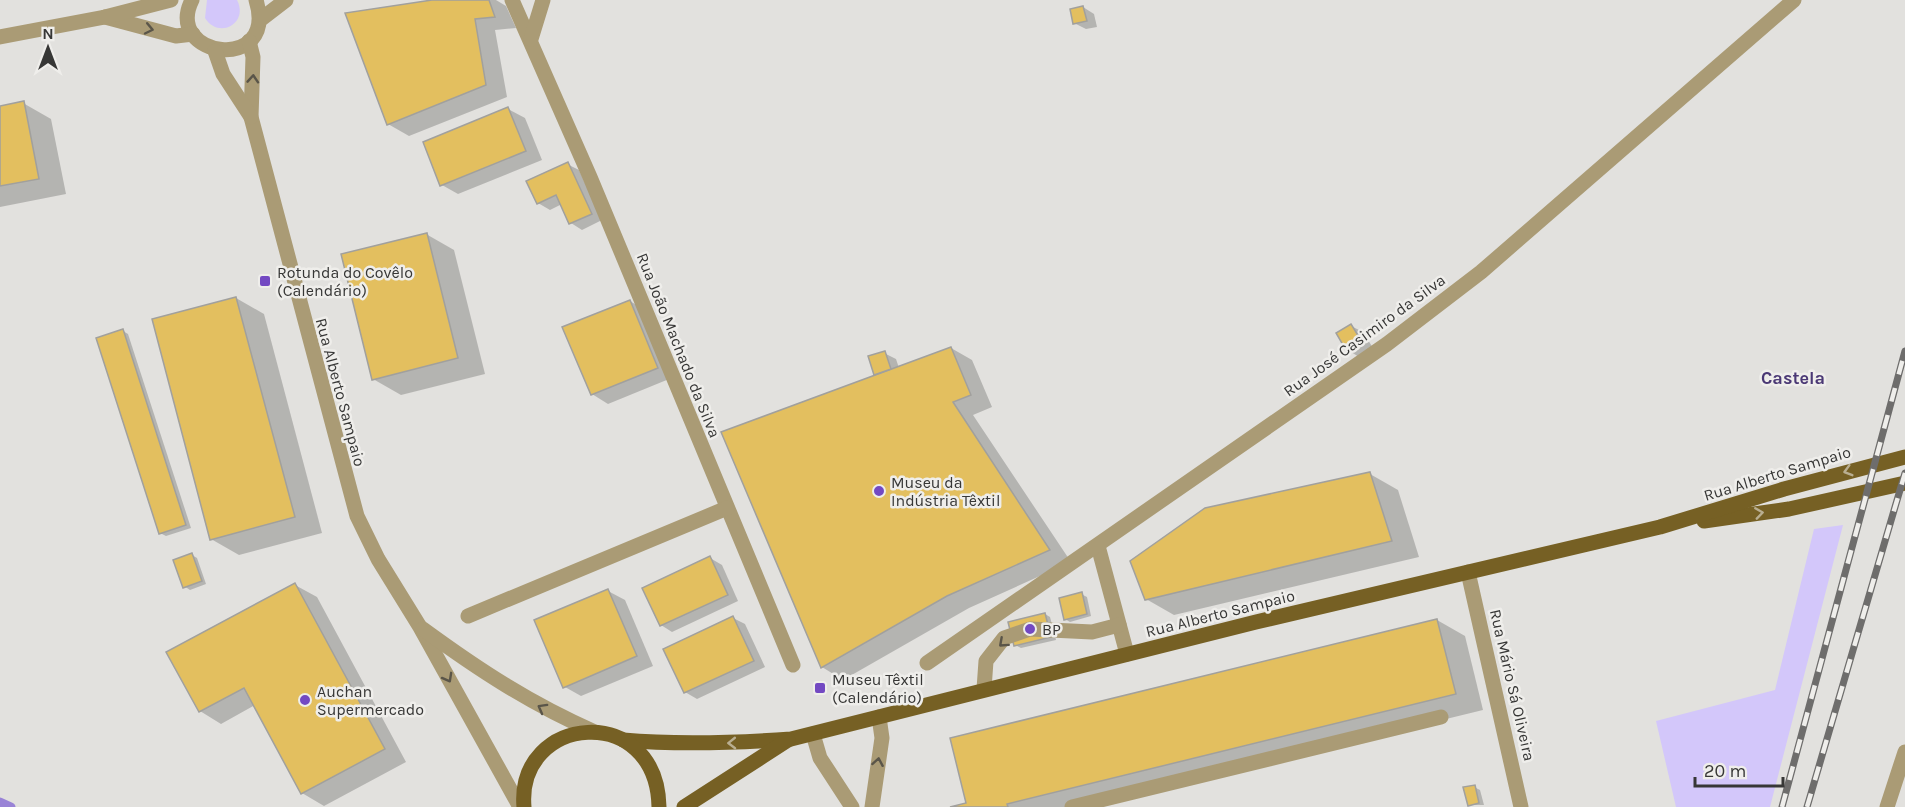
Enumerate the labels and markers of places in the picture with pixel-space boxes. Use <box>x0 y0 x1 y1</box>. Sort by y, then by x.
place label: Rotunda do Covêlo (Calendário) <box>277 263 413 300</box>
marker: Rotunda do Covêlo (Calendário) <box>258 274 272 288</box>
place label: Museu da Indústria Têxtil <box>891 473 1000 510</box>
marker: Museu da Indústria Têxtil <box>872 484 886 498</box>
place label: BP <box>1042 620 1061 639</box>
marker: BP <box>1023 622 1037 636</box>
place label: Museu Têxtil (Calendário) <box>832 670 924 707</box>
marker: Museu Têxtil (Calendário) <box>813 681 827 695</box>
place label: Auchan Supermercado <box>317 682 424 719</box>
marker: Auchan Supermercado <box>298 693 312 707</box>

